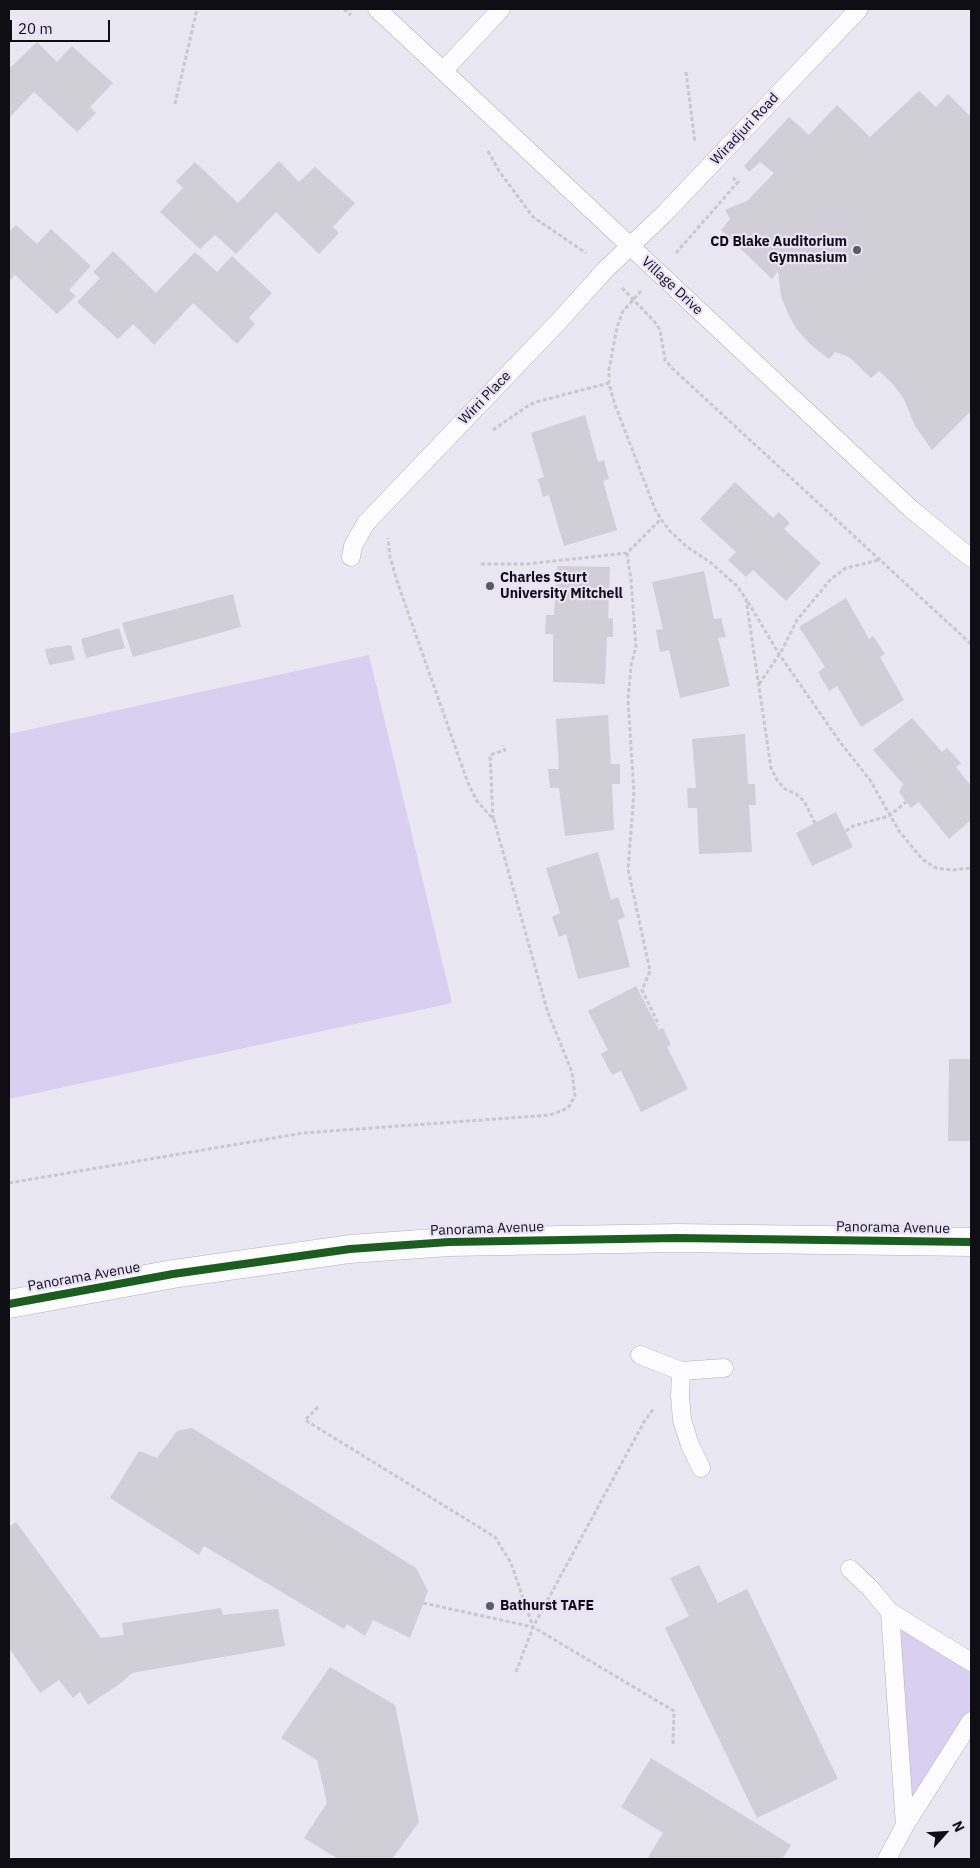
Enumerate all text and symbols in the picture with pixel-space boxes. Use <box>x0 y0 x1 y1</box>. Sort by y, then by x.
scale bar <box>12 10 112 42</box>
text: 20 m <box>18 19 53 38</box>
street label: Wiradjuri Road <box>707 90 783 168</box>
place label: CD Blake Auditorium Gymnasium <box>710 234 847 266</box>
marker: CD Blake Auditorium Gymnasium <box>851 244 863 256</box>
street label: Village Drive <box>638 253 706 319</box>
street label: Wirri Place <box>456 368 514 428</box>
place label: Charles Sturt University Mitchell <box>500 570 623 602</box>
marker: Charles Sturt University Mitchell <box>484 580 496 592</box>
street label: Panorama Avenue <box>430 1219 544 1239</box>
street label: Panorama Avenue <box>836 1219 950 1237</box>
street label: Panorama Avenue <box>26 1259 142 1295</box>
place label: Bathurst TAFE <box>500 1598 594 1614</box>
marker: Bathurst TAFE <box>484 1600 496 1612</box>
north arrow <box>920 1808 970 1858</box>
text: N <box>948 1818 969 1835</box>

